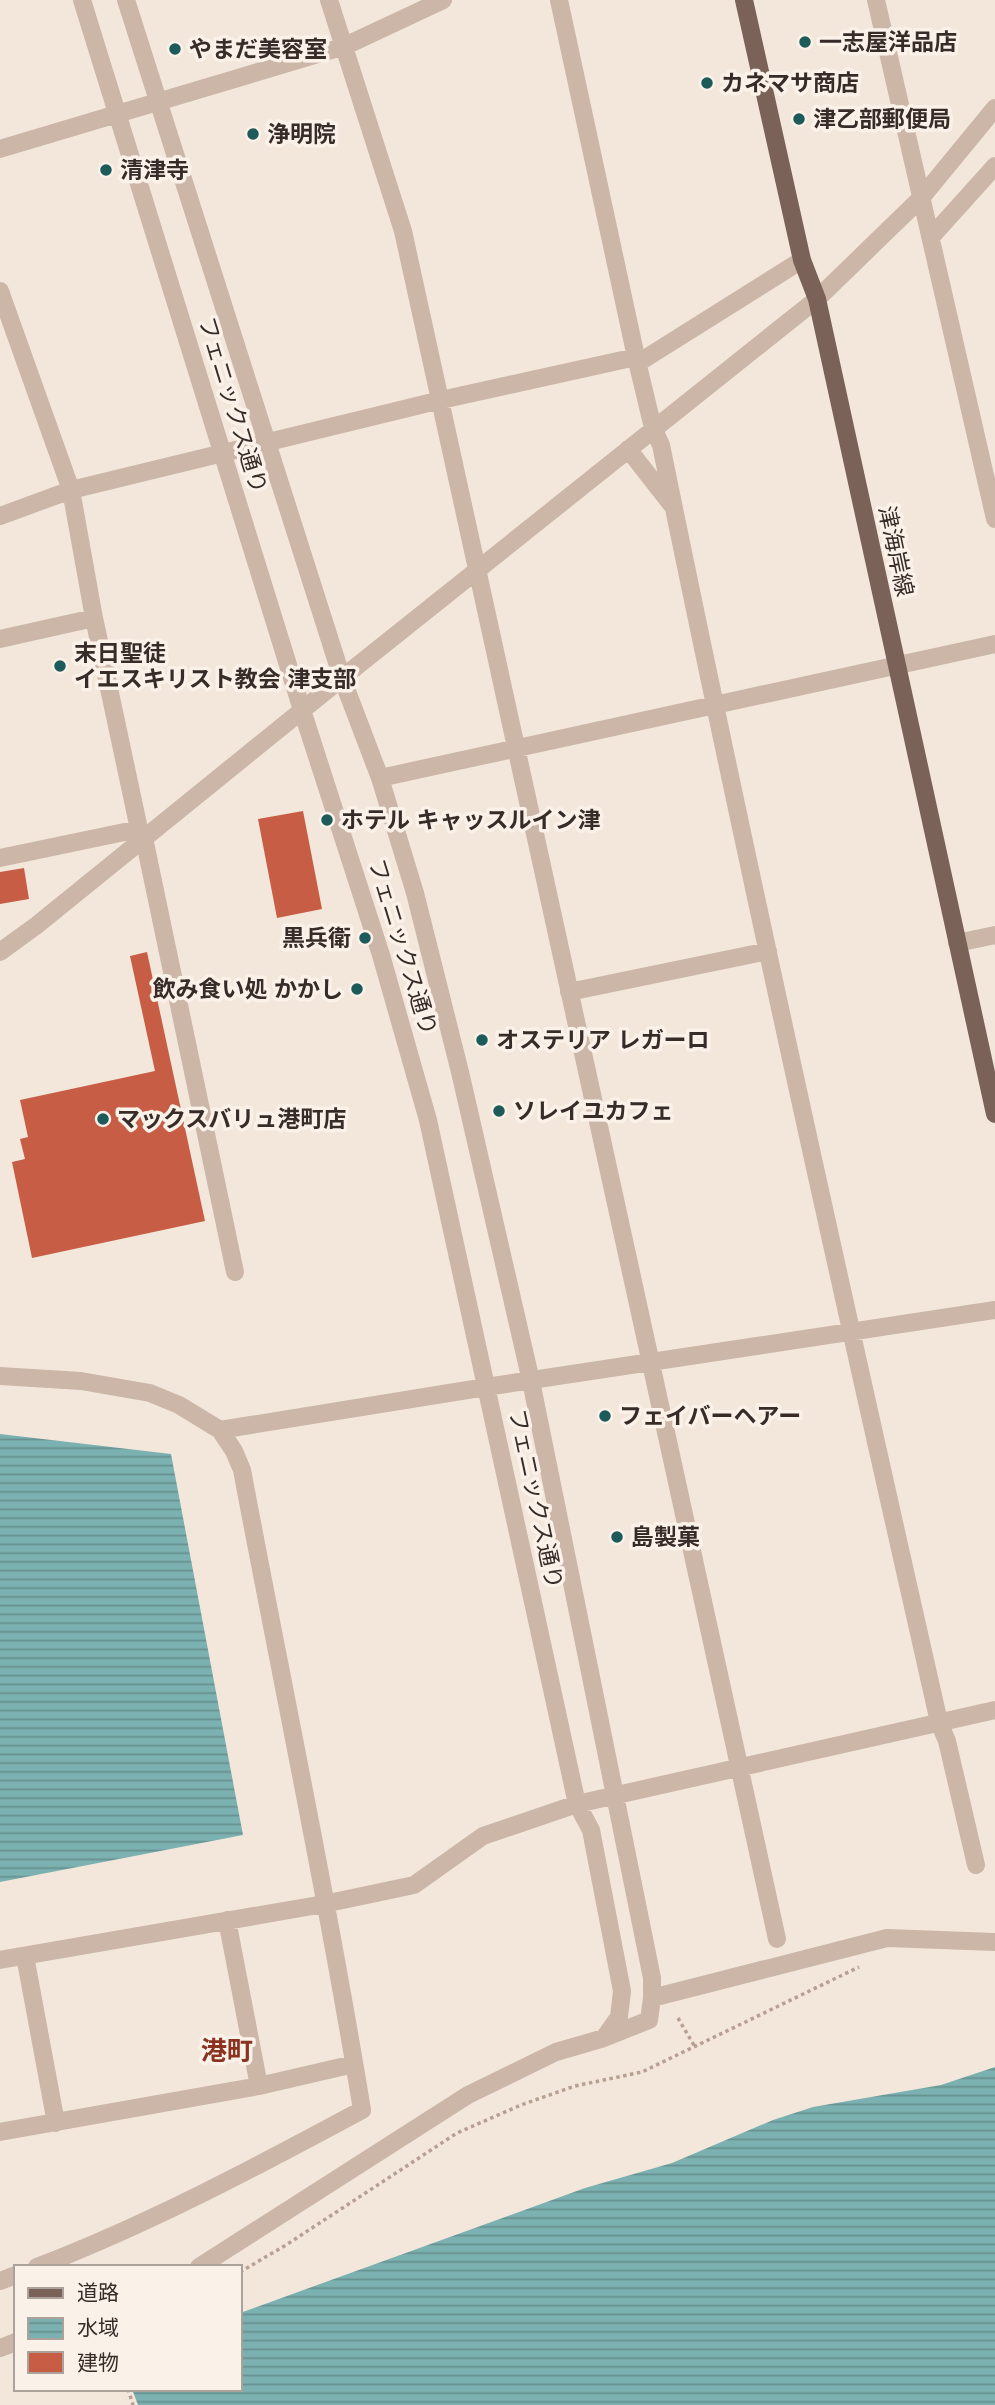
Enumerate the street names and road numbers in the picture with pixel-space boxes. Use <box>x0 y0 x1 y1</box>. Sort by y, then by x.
street label: フェニックス通り <box>193 313 274 497</box>
street label: 津海岸線 <box>873 503 920 599</box>
street label: フェニックス通り <box>363 855 444 1039</box>
street label: フェニックス通り <box>503 1406 570 1592</box>

